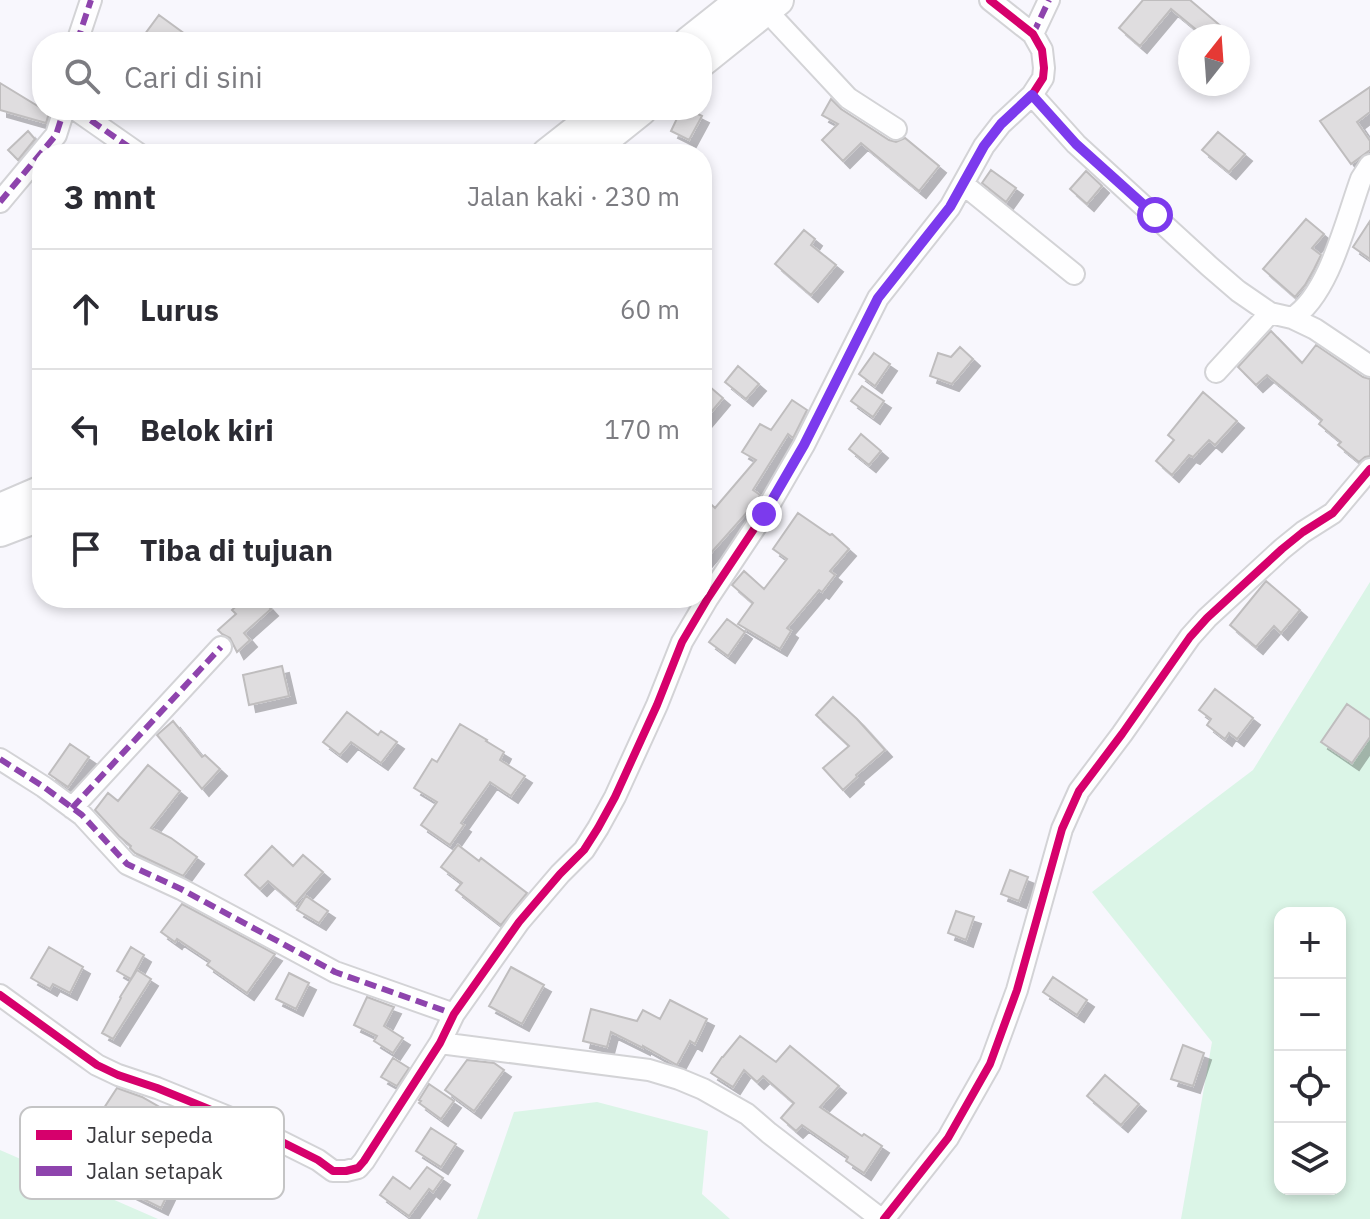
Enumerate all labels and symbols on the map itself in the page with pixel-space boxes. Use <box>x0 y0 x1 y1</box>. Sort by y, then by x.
north arrow <box>1178 24 1250 96</box>
route start <box>1137 197 1173 233</box>
route end <box>746 496 782 532</box>
legend <box>20 1107 284 1199</box>
text: Jalur sepeda <box>86 1120 213 1149</box>
text: Jalan setapak <box>86 1156 223 1185</box>

